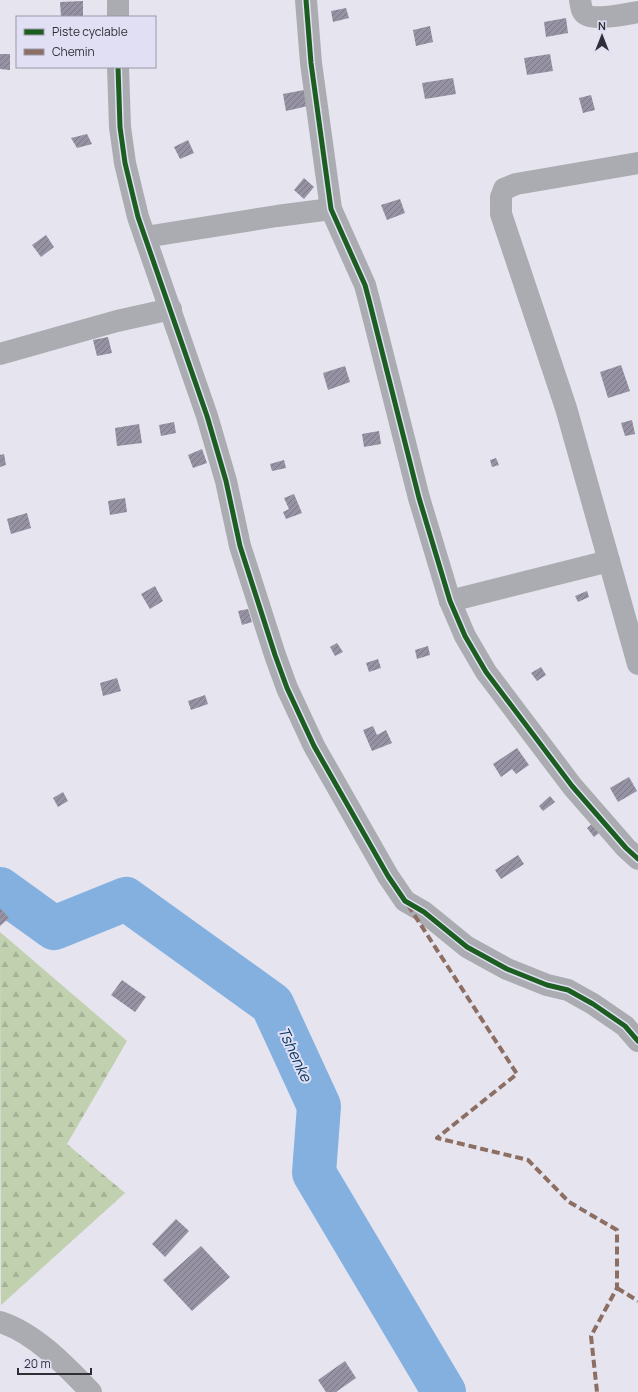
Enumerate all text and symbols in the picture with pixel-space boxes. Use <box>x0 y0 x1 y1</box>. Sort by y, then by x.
legend <box>16 16 156 68</box>
north arrow <box>582 16 622 56</box>
text: N <box>598 18 606 33</box>
text: Piste cyclable <box>52 23 128 40</box>
text: Chemin <box>52 43 95 60</box>
water label: Tshenke <box>273 1023 317 1086</box>
scale bar <box>18 1350 91 1376</box>
text: 20 m <box>24 1355 51 1372</box>

